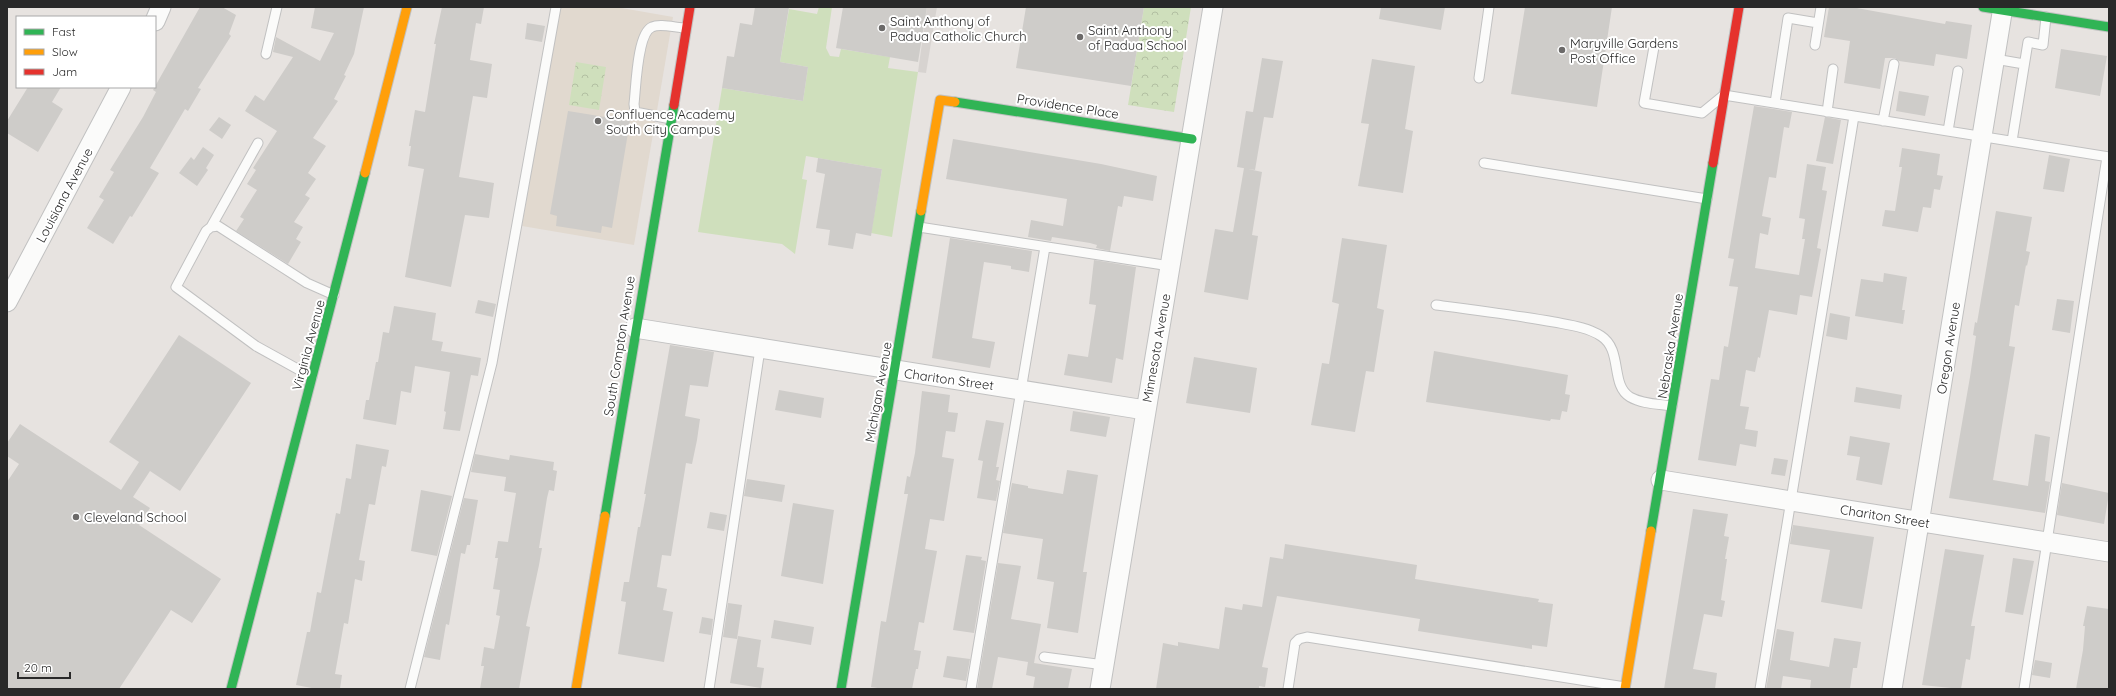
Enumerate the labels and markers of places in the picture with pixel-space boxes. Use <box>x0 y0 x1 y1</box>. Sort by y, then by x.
place label: Saint Anthony of Padua Catholic Church <box>890 13 1027 44</box>
place label: Saint Anthony of Padua School <box>1088 22 1187 53</box>
marker: Saint Anthony of Padua Catholic Church <box>877 23 887 33</box>
marker: Saint Anthony of Padua School <box>1075 32 1085 42</box>
place label: Maryville Gardens Post Office <box>1570 35 1678 66</box>
marker: Maryville Gardens Post Office <box>1557 45 1567 55</box>
place label: Confluence Academy South City Campus <box>606 106 735 137</box>
marker: Confluence Academy South City Campus <box>593 116 603 126</box>
place label: Cleveland School <box>84 509 187 525</box>
marker: Cleveland School <box>71 512 81 522</box>

